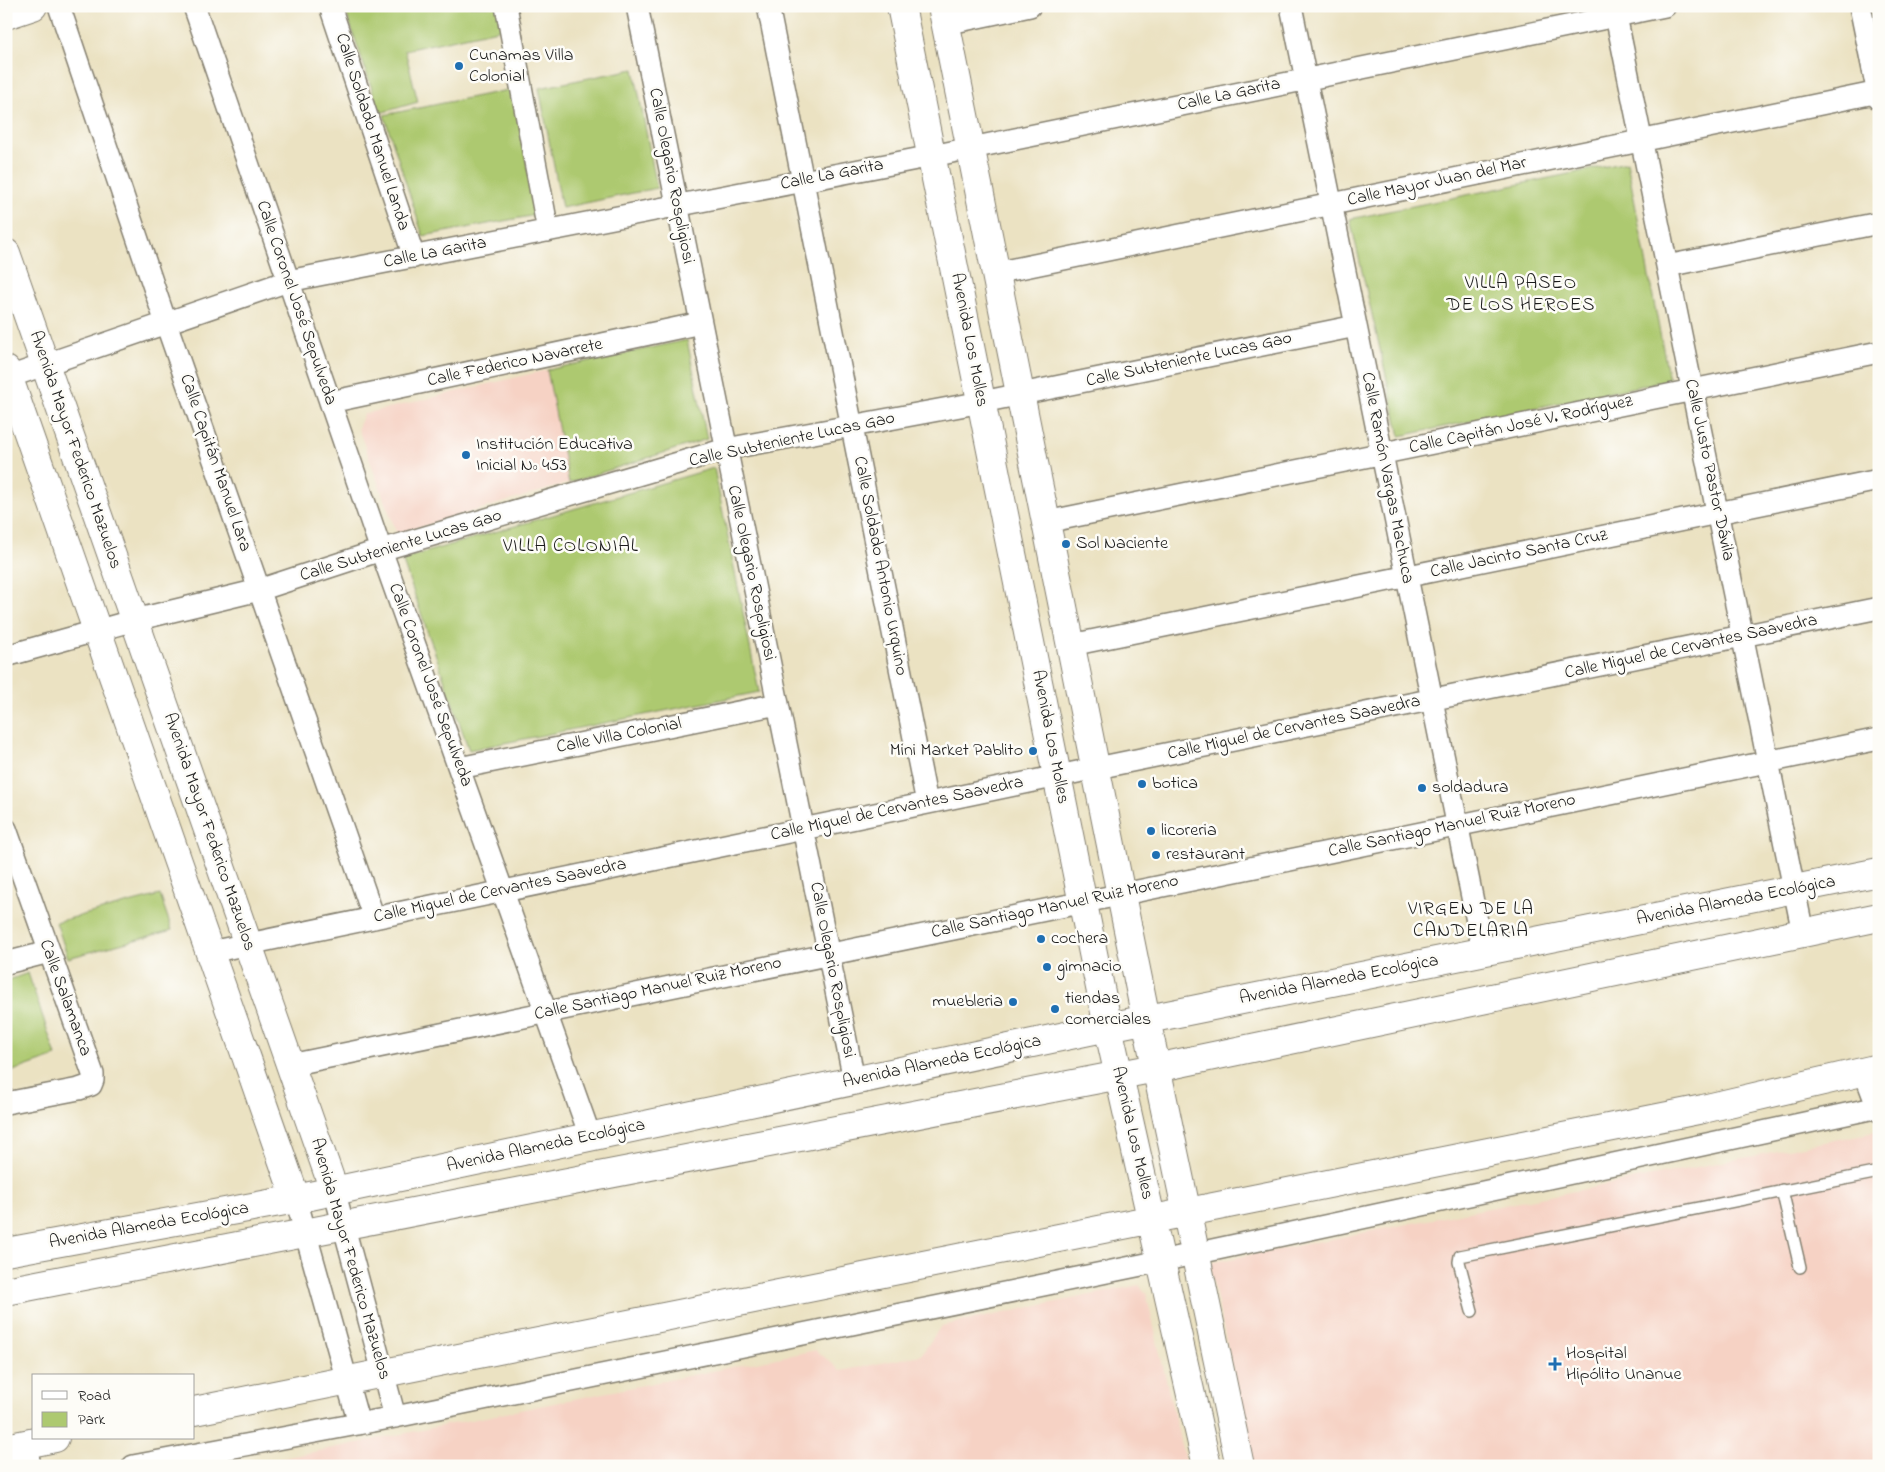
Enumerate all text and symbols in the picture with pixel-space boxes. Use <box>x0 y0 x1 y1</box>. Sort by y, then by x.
street label: Calle Soldado Manuel Landa <box>328 30 416 234</box>
place label: Cunamas Villa Colonial <box>469 43 573 90</box>
marker: Cunamas Villa Colonial <box>453 60 465 72</box>
street label: Calle La Garita <box>1175 71 1283 119</box>
street label: Calle Olegario Rospligiosi <box>640 86 701 266</box>
street label: Calle Mayor Juan del Mar <box>1345 150 1530 214</box>
street label: Calle La Garita <box>778 152 886 198</box>
street label: Calle Coronel José Sepulveda <box>249 197 343 409</box>
street label: Calle La Garita <box>381 230 489 276</box>
district label: VILLA PASEO DE LOS HEROES <box>1445 270 1596 319</box>
street label: Avenida Los Molles <box>943 271 995 409</box>
street label: Calle Subteniente Lucas Gao <box>1084 325 1294 395</box>
street label: Avenida Mayor Federico Mazuelos <box>22 327 128 573</box>
street label: Calle Federico Navarrete <box>425 332 606 394</box>
street label: Calle Ramón Vargas Machuca <box>1353 370 1420 586</box>
street label: Calle Capitán Manuel Lara <box>172 371 258 555</box>
street label: Calle Justo Pastor Dávila <box>1677 377 1741 563</box>
street label: Calle Capitán José V. Rodríguez <box>1407 388 1636 462</box>
street label: Calle Subteniente Lucas Gao <box>687 405 897 475</box>
place label: Institución Educativa Inicial Nº 453 <box>476 432 633 479</box>
marker: Institución Educativa Inicial Nº 453 <box>460 449 472 461</box>
street label: Calle Soldado Antonio Urquino <box>846 454 914 678</box>
street label: Calle Olegario Rospligiosi <box>719 483 782 663</box>
street label: Calle Subteniente Lucas Gao <box>297 503 505 589</box>
street label: Calle Jacinto Santa Cruz <box>1428 522 1610 585</box>
place label: Sol Naciente <box>1076 531 1169 557</box>
district label: VILLA COLONIAL <box>502 533 639 560</box>
marker: Sol Naciente <box>1060 538 1072 550</box>
street label: Calle Coronel José Sepulveda <box>381 580 479 790</box>
street label: Calle Miguel de Cervantes Saavedra <box>1562 607 1820 687</box>
street label: Avenida Los Molles <box>1024 668 1076 806</box>
street label: Calle Miguel de Cervantes Saavedra <box>1165 688 1423 768</box>
street label: Avenida Mayor Federico Mazuelos <box>156 709 262 955</box>
street label: Calle Villa Colonial <box>554 711 684 761</box>
place label: Mini Market Pablito <box>890 738 1023 764</box>
marker: Mini Market Pablito <box>1027 745 1039 757</box>
street label: Calle Miguel de Cervantes Saavedra <box>768 769 1026 849</box>
place label: botica <box>1152 771 1198 797</box>
place label: soldadura <box>1432 775 1509 801</box>
marker: botica <box>1136 778 1148 790</box>
marker: soldadura <box>1416 782 1428 794</box>
street label: Calle Santiago Manuel Ruiz Moreno <box>1326 787 1578 866</box>
place label: licoreria <box>1161 818 1217 844</box>
marker: licoreria <box>1145 825 1157 837</box>
place label: restaurant <box>1166 842 1245 868</box>
marker: restaurant <box>1150 849 1162 861</box>
street label: Calle Miguel de Cervantes Saavedra <box>371 851 629 931</box>
street label: Calle Santiago Manuel Ruiz Moreno <box>929 868 1181 947</box>
street label: Avenida Alameda Ecológica <box>1634 869 1838 934</box>
street label: Calle Olegario Rospligiosi <box>801 880 862 1060</box>
district label: VIRGEN DE LA CANDELARIA <box>1407 896 1534 945</box>
place label: cochera <box>1051 926 1108 952</box>
marker: cochera <box>1035 933 1047 945</box>
street label: Calle Salamanca <box>32 936 98 1060</box>
street label: Avenida Alameda Ecológica <box>1237 948 1441 1013</box>
street label: Calle Santiago Manuel Ruiz Moreno <box>532 950 784 1029</box>
place label: gimnacio <box>1056 954 1122 981</box>
marker: gimnacio <box>1041 961 1053 973</box>
place label: tiendas comerciales <box>1065 986 1151 1033</box>
place label: muebleria <box>932 989 1003 1015</box>
marker: muebleria <box>1007 996 1019 1008</box>
marker: tiendas comerciales <box>1049 1003 1061 1015</box>
street label: Avenida Alameda Ecológica <box>840 1028 1044 1097</box>
street label: Avenida Los Molles <box>1104 1064 1160 1202</box>
street label: Avenida Alameda Ecológica <box>444 1112 648 1181</box>
street label: Avenida Mayor Federico Mazuelos <box>303 1135 397 1383</box>
street label: Avenida Alameda Ecológica <box>47 1196 251 1257</box>
place label: Hospital Hipólito Unanue <box>1566 1341 1683 1388</box>
marker: Hospital Hipólito Unanue <box>1548 1357 1562 1371</box>
legend <box>32 1374 195 1440</box>
text: Road <box>78 1385 111 1407</box>
text: Park <box>78 1409 106 1431</box>

